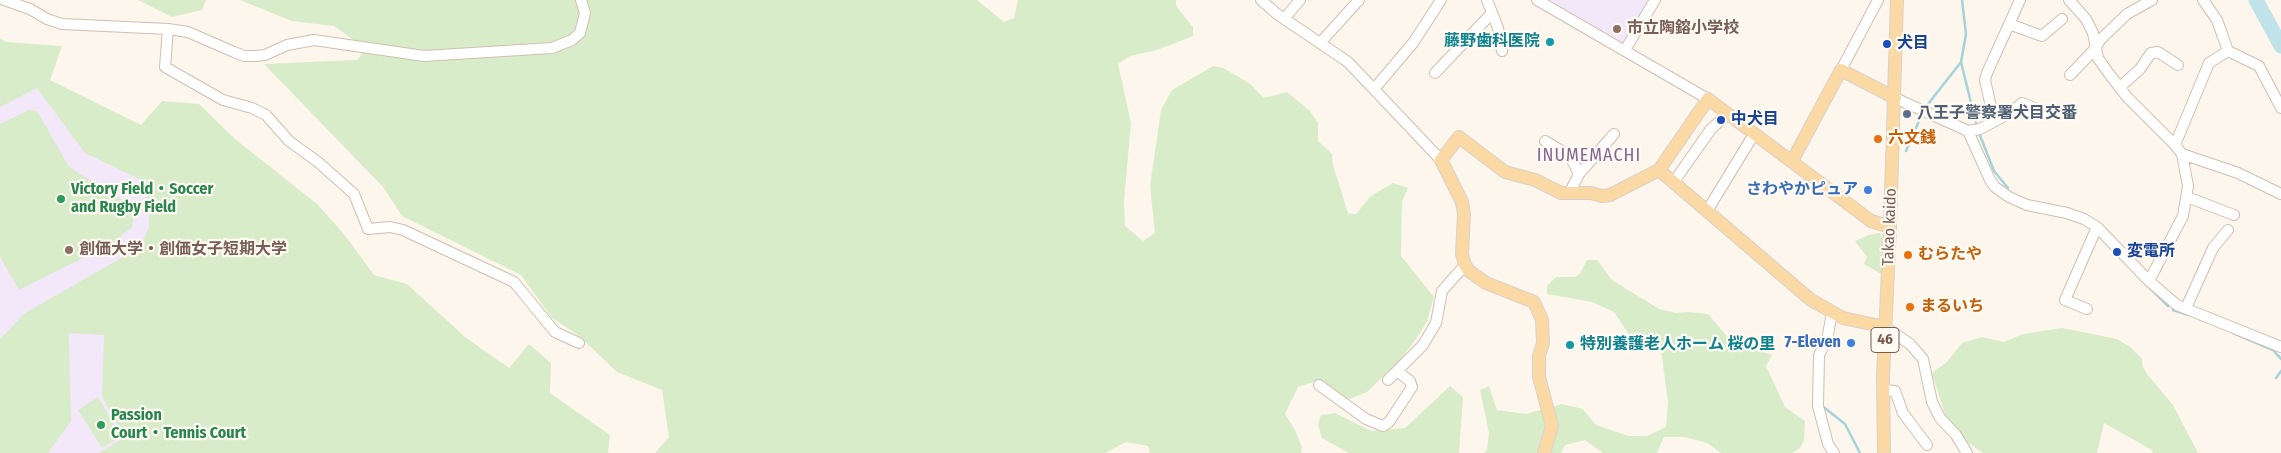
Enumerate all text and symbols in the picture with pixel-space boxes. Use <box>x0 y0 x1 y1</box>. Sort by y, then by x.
place label: 市立陶鎔小学校 <box>1627 19 1739 39</box>
marker: 市立陶鎔小学校 <box>1611 23 1623 35</box>
place label: 藤野歯科医院 <box>1444 32 1540 52</box>
place label: 犬目 <box>1897 34 1929 54</box>
marker: 藤野歯科医院 <box>1544 36 1556 48</box>
marker: 犬目 <box>1881 38 1893 50</box>
place label: 八王子警察署犬目交番 <box>1917 104 2077 124</box>
marker: 八王子警察署犬目交番 <box>1901 108 1913 120</box>
place label: 中犬目 <box>1731 110 1779 130</box>
marker: 中犬目 <box>1715 114 1727 126</box>
place label: 六文銭 <box>1888 129 1936 149</box>
marker: 六文銭 <box>1872 133 1884 145</box>
district label: INUMEMACHI <box>1536 145 1642 167</box>
place label: Victory Field・Soccer and Rugby Field <box>71 180 213 218</box>
place label: さわやかピュア <box>1746 180 1858 200</box>
marker: さわやかピュア <box>1862 184 1874 196</box>
street label: Takao kaido <box>1879 188 1901 266</box>
marker: Victory Field・Soccer and Rugby Field <box>55 193 67 205</box>
place label: 創価大学・創価女子短期大学 <box>79 240 287 260</box>
place label: 変電所 <box>2127 242 2175 262</box>
marker: 創価大学・創価女子短期大学 <box>63 244 75 256</box>
place label: むらたや <box>1918 245 1982 265</box>
marker: 変電所 <box>2111 246 2123 258</box>
marker: むらたや <box>1902 249 1914 261</box>
place label: まるいち <box>1920 297 1984 317</box>
marker: まるいち <box>1904 301 1916 313</box>
road number: 46 <box>1871 328 1899 352</box>
place label: 7-Eleven <box>1785 333 1841 353</box>
place label: 特別養護老人ホーム 桜の里 <box>1580 335 1775 355</box>
marker: 7-Eleven <box>1845 337 1857 349</box>
marker: 特別養護老人ホーム 桜の里 <box>1564 339 1576 351</box>
place label: Passion Court・Tennis Court <box>111 406 246 444</box>
marker: Passion Court・Tennis Court <box>95 419 107 431</box>

